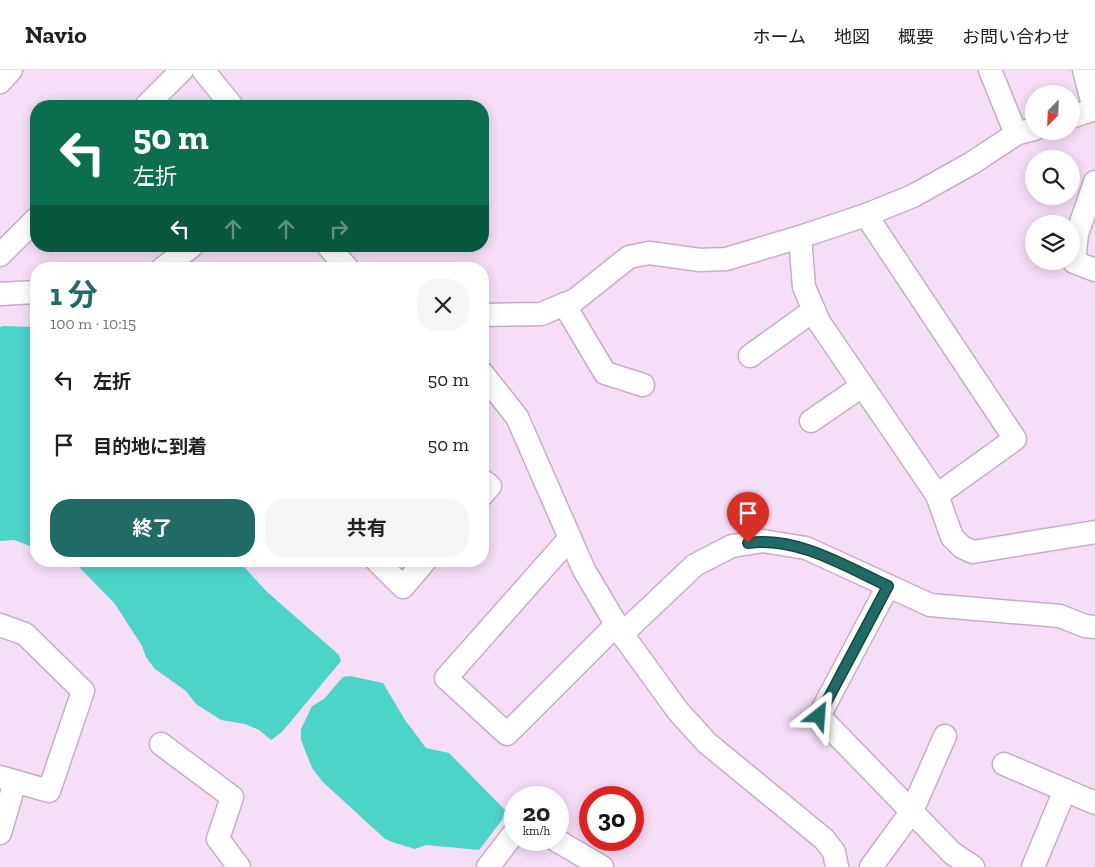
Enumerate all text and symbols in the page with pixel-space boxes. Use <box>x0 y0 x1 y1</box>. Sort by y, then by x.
text: Navio <box>25 20 87 49</box>
text: ホーム <box>753 26 806 48</box>
text: 地図 <box>834 26 870 48</box>
text: 概要 <box>898 26 934 48</box>
text: お問い合わせ <box>962 26 1070 48</box>
north arrow <box>1025 85 1080 140</box>
map controls <box>1025 85 1080 270</box>
text: 50 m <box>133 116 209 158</box>
icon: left <box>50 120 115 185</box>
button: search <box>1025 150 1080 205</box>
text: 左折 <box>133 163 177 190</box>
icon: left <box>166 215 194 243</box>
icon: ahead <box>219 215 247 243</box>
icon: ahead <box>272 215 300 243</box>
icon: right <box>325 215 353 243</box>
button: layers <box>1025 215 1080 270</box>
text: 1 分 <box>50 277 98 313</box>
button: close <box>417 279 469 331</box>
text: 100 m · 10:15 <box>50 314 136 333</box>
icon: left <box>50 366 78 394</box>
text: 50 m <box>428 368 469 391</box>
text: 左折 <box>93 370 131 393</box>
icon: arrive <box>50 431 78 459</box>
text: 50 m <box>428 433 469 456</box>
text: 目的地に到着 <box>93 435 207 458</box>
pin <box>727 492 769 543</box>
button: 終了 <box>50 499 255 557</box>
button: 共有 <box>265 499 469 557</box>
icon: arrive <box>734 499 762 527</box>
position arrow <box>792 689 844 741</box>
speed limit sign: 30 <box>579 786 644 851</box>
text: 20 <box>523 797 550 827</box>
text: km/h <box>523 824 550 838</box>

